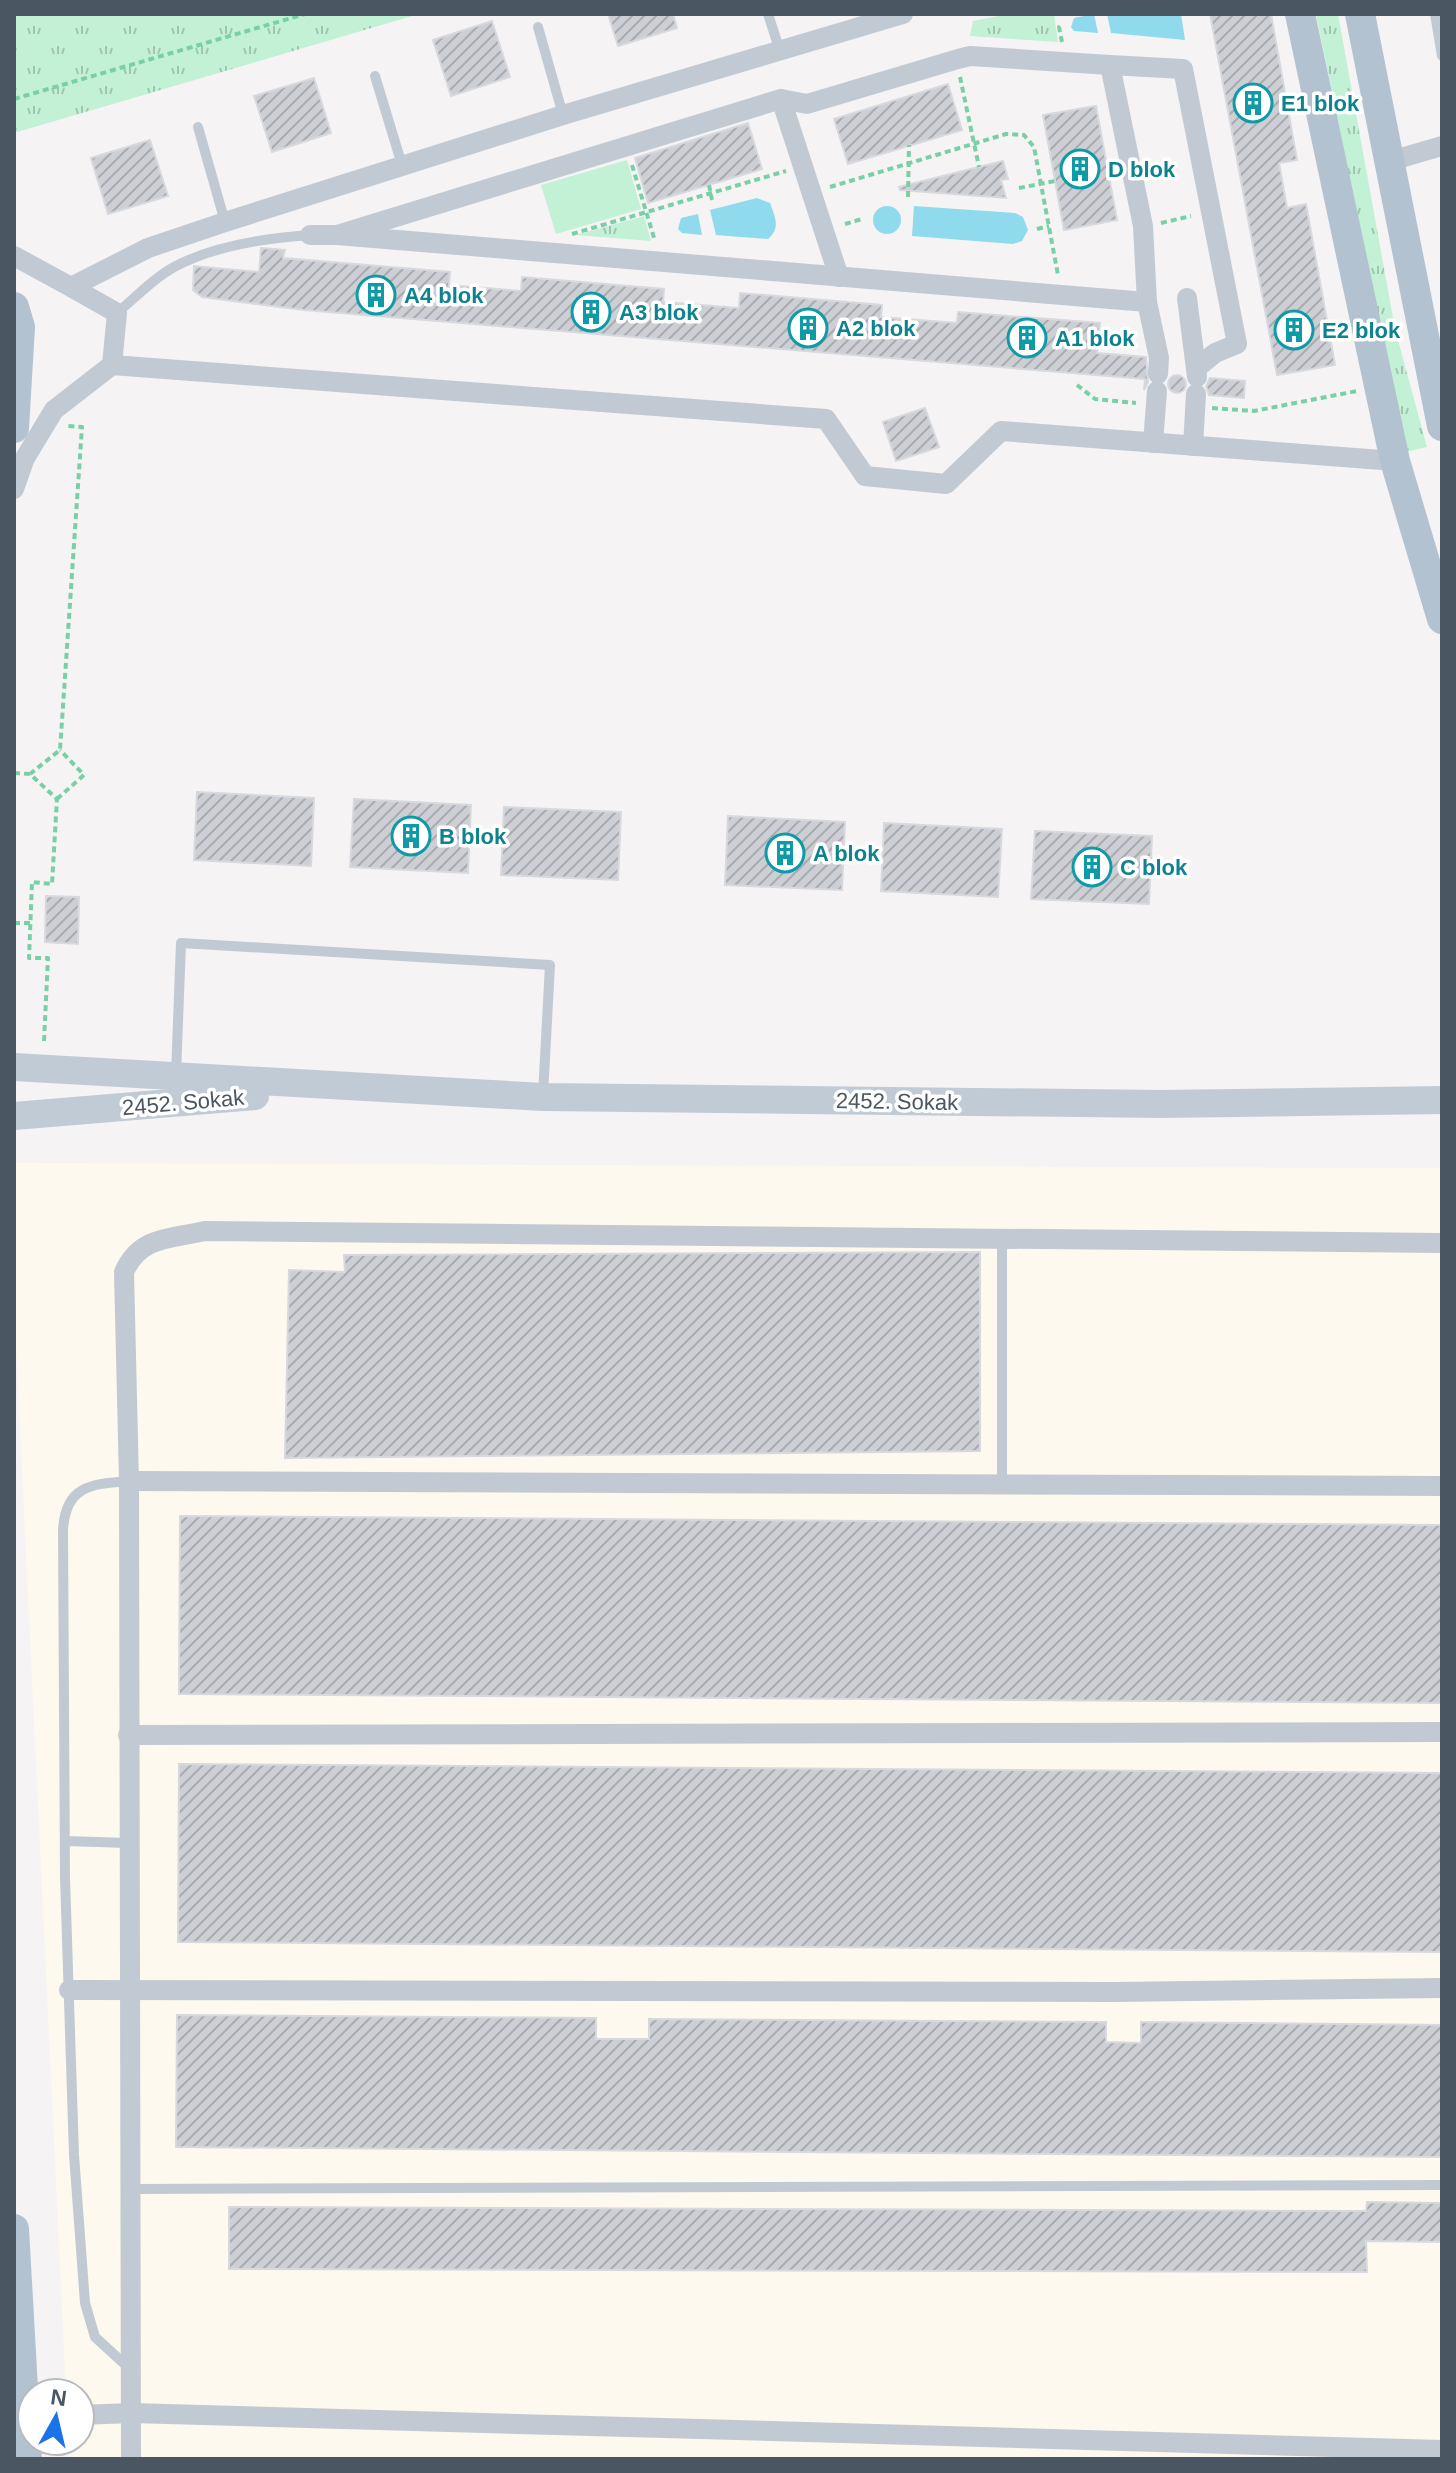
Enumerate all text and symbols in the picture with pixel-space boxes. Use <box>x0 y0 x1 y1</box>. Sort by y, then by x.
building icon: E1 blok <box>1232 82 1274 124</box>
place label: E1 blok <box>1281 91 1360 116</box>
building icon: D blok <box>1059 148 1101 190</box>
place label: D blok <box>1108 157 1176 182</box>
building icon: A4 blok <box>355 274 397 316</box>
place label: A4 blok <box>404 283 484 308</box>
building icon: A3 blok <box>570 291 612 333</box>
place label: A3 blok <box>619 300 699 325</box>
building icon: A2 blok <box>787 307 829 349</box>
building icon: E2 blok <box>1273 309 1315 351</box>
place label: A2 blok <box>836 316 916 341</box>
building icon: A1 blok <box>1006 317 1048 359</box>
place label: E2 blok <box>1322 318 1401 343</box>
place label: A1 blok <box>1055 326 1135 351</box>
building icon: B blok <box>390 815 432 857</box>
place label: B blok <box>439 824 507 849</box>
building icon: A blok <box>764 832 806 874</box>
place label: A blok <box>813 841 880 866</box>
building icon: C blok <box>1071 846 1113 888</box>
place label: C blok <box>1120 855 1188 880</box>
street label: 2452. Sokak <box>121 1085 246 1120</box>
street label: 2452. Sokak <box>836 1088 959 1115</box>
north arrow <box>16 2377 96 2457</box>
text: N <box>49 2384 68 2411</box>

